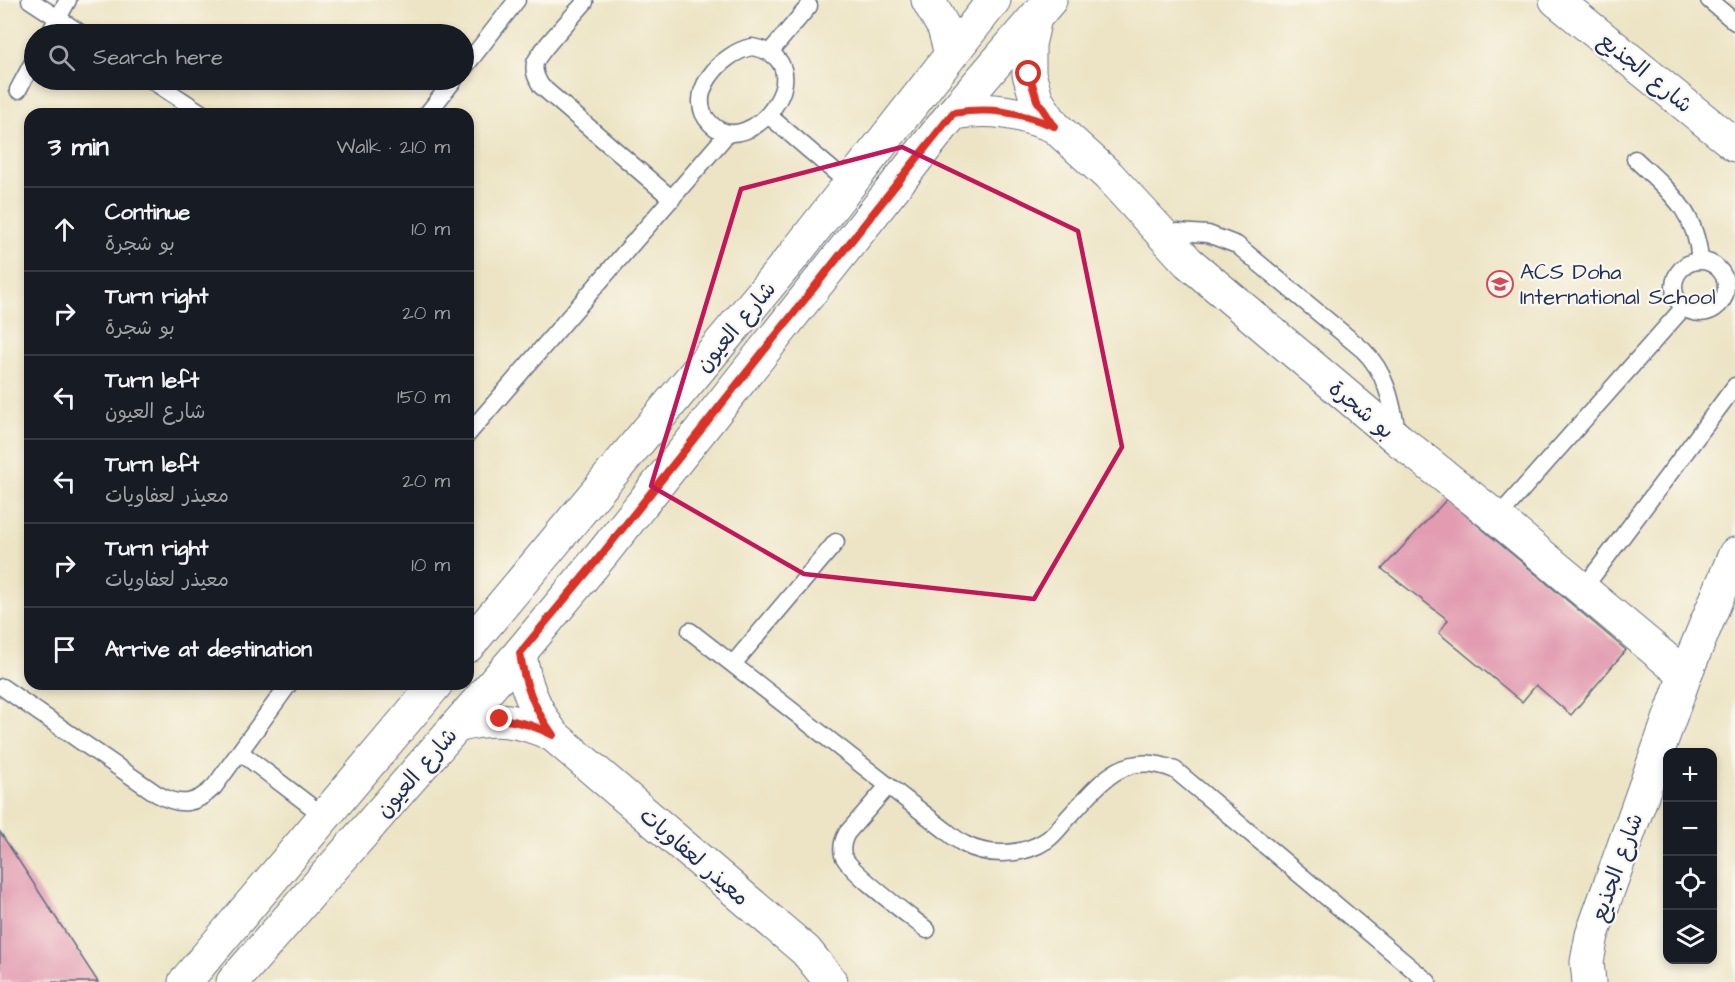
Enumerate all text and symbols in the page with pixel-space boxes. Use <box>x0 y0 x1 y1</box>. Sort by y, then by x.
search box <box>24 24 474 90</box>
street label: شارع الجذيع <box>1591 26 1699 121</box>
icon: search <box>45 41 78 74</box>
text: Search here <box>93 42 223 73</box>
route start <box>1015 60 1041 86</box>
text: 3 min <box>48 129 109 165</box>
text: Walk · 210 m <box>337 133 450 161</box>
text: Continue <box>105 197 190 228</box>
icon: ahead <box>48 213 81 246</box>
text: 10 m <box>411 215 450 243</box>
text: بو شجرة <box>105 230 175 258</box>
place label: ACS Doha International School <box>1520 257 1716 313</box>
school or university icon: ACS Doha International School <box>1485 269 1515 299</box>
street label: شارع العيون <box>689 275 784 379</box>
text: Turn right <box>105 281 208 312</box>
icon: right <box>48 297 81 330</box>
text: 20 m <box>402 299 450 327</box>
text: بو شجرة <box>105 314 175 342</box>
text: Turn left <box>105 365 199 396</box>
street label: بو شجرة <box>1322 374 1400 447</box>
icon: left <box>48 381 81 414</box>
text: 150 m <box>397 383 450 411</box>
text: شارع العيون <box>105 398 205 426</box>
text: Turn left <box>105 449 199 480</box>
icon: left <box>48 465 81 498</box>
text: 20 m <box>402 467 450 495</box>
text: معيذر لعفاويات <box>105 482 229 510</box>
text: Turn right <box>105 533 208 564</box>
icon: right <box>48 549 81 582</box>
text: 10 m <box>411 551 450 579</box>
text: معيذر لعفاويات <box>105 566 229 594</box>
icon: arrive <box>48 633 81 666</box>
text: Arrive at destination <box>105 634 312 665</box>
route end <box>486 705 512 731</box>
street label: شارع العيون <box>369 721 465 825</box>
map controls <box>1663 748 1717 964</box>
button: + <box>1663 748 1717 802</box>
street label: معيذر لعفاويات <box>632 801 756 913</box>
button: − <box>1663 802 1717 856</box>
street label: شارع الجذيع <box>1583 809 1651 926</box>
button: locate <box>1663 856 1717 910</box>
button: layers <box>1663 910 1717 964</box>

